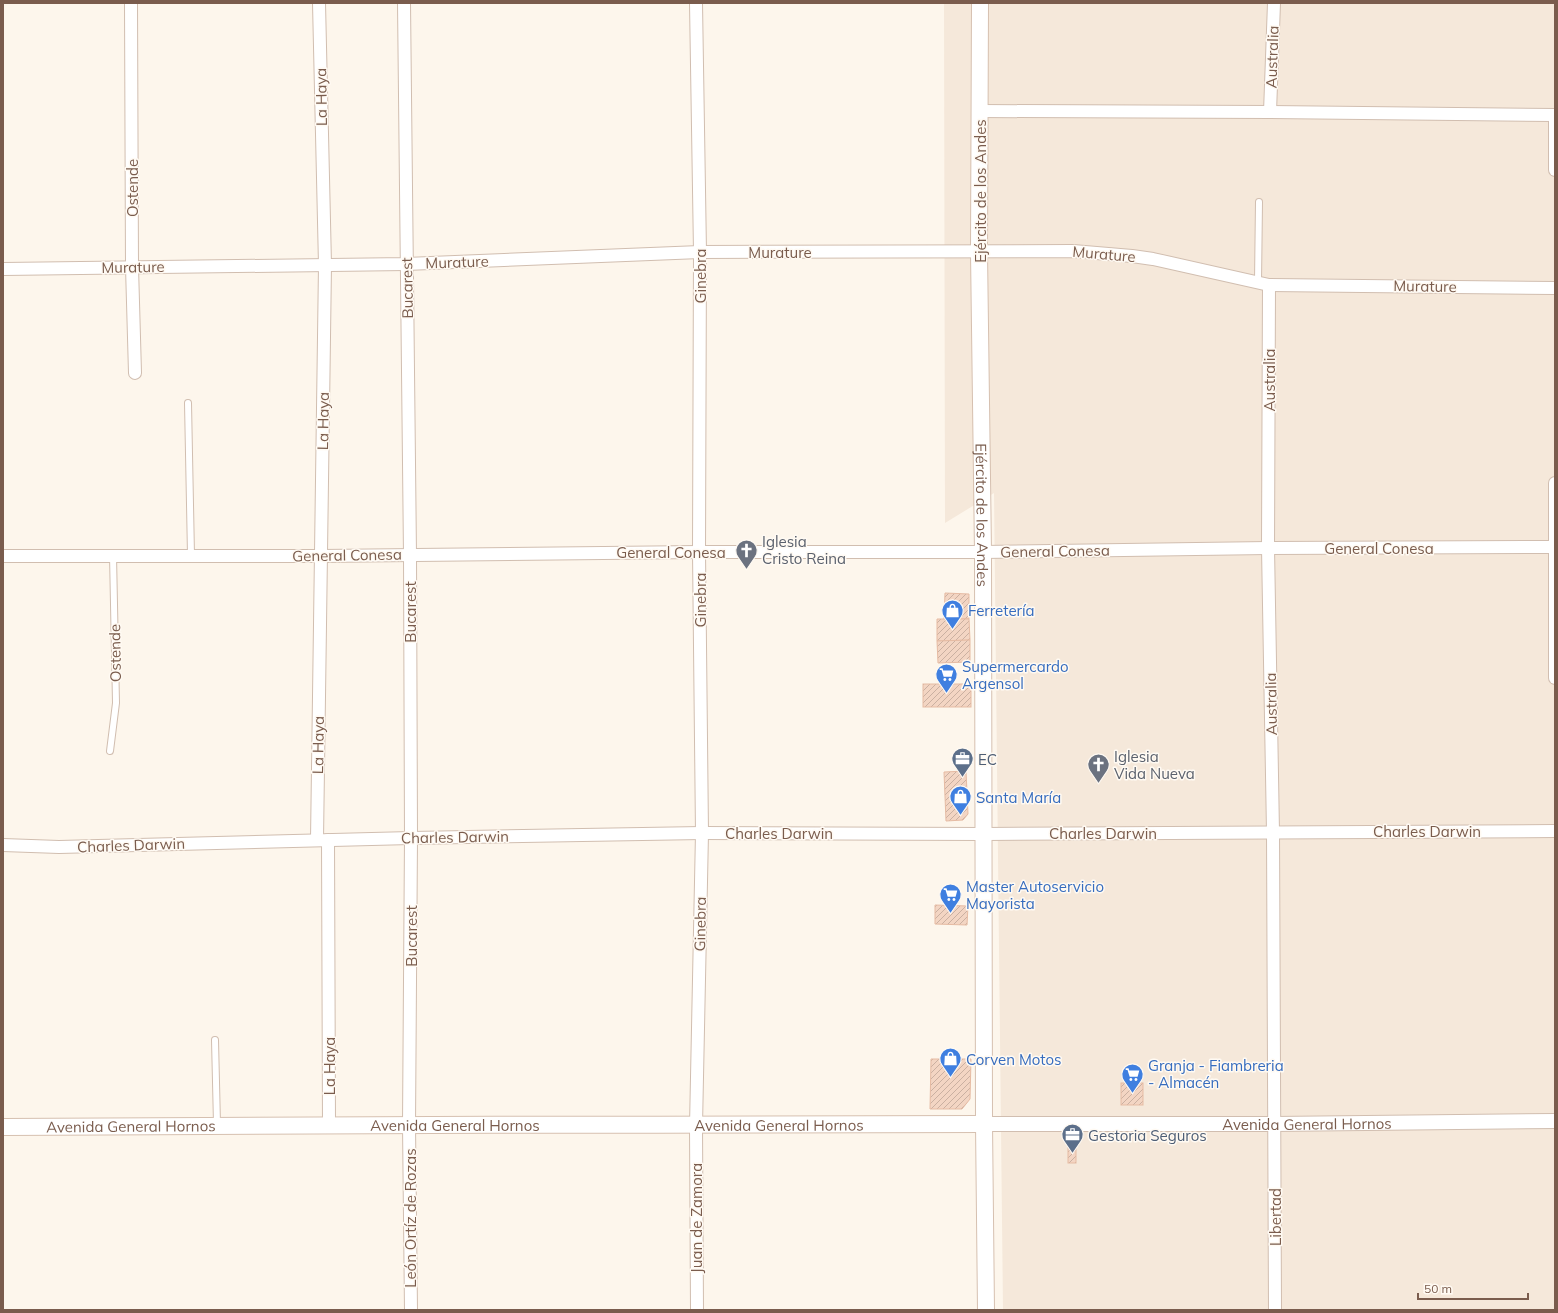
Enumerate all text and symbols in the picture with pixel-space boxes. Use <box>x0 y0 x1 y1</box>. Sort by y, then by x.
street label: Australia <box>1261 25 1283 89</box>
street label: La Haya <box>311 68 331 126</box>
street label: Ejército de los Andes <box>971 119 990 263</box>
street label: Ostende <box>123 159 142 217</box>
street label: Murature <box>1072 242 1136 266</box>
street label: Murature <box>748 243 812 262</box>
street label: Ginebra <box>691 249 710 303</box>
street label: Murature <box>425 251 489 273</box>
street label: Murature <box>101 257 165 277</box>
street label: Bucarest <box>397 257 417 319</box>
street label: Murature <box>1393 276 1457 296</box>
street label: Australia <box>1260 349 1279 411</box>
street label: La Haya <box>313 392 333 450</box>
street label: Ejército de los Andes <box>972 443 993 587</box>
place label: Iglesia Cristo Reina <box>762 532 846 568</box>
church icon: Iglesia Cristo Reina <box>734 537 760 570</box>
street label: General Conesa <box>1324 539 1434 558</box>
street label: General Conesa <box>1000 541 1110 561</box>
street label: General Conesa <box>616 543 726 562</box>
street label: General Conesa <box>292 545 402 565</box>
street label: Ginebra <box>691 573 710 627</box>
street label: Bucarest <box>401 581 420 643</box>
shop icon: Ferretería <box>940 597 966 630</box>
place label: Ferretería <box>968 601 1035 620</box>
street label: Ostende <box>105 624 125 682</box>
place label: Supermercardo Argensol <box>962 657 1069 693</box>
supermarket icon: Supermercardo Argensol <box>934 662 960 695</box>
street label: Australia <box>1261 672 1281 736</box>
street label: La Haya <box>308 716 328 774</box>
office icon: EC <box>950 746 976 779</box>
place label: Iglesia Vida Nueva <box>1114 747 1195 783</box>
place label: EC <box>978 750 997 769</box>
church icon: Iglesia Vida Nueva <box>1085 752 1111 785</box>
shop icon: Santa María <box>947 784 973 817</box>
place label: Santa María <box>976 788 1061 807</box>
street label: Charles Darwin <box>1373 822 1481 841</box>
street label: Charles Darwin <box>725 824 833 843</box>
street label: Charles Darwin <box>1049 824 1157 843</box>
street label: Charles Darwin <box>401 827 509 847</box>
street label: Charles Darwin <box>77 834 185 856</box>
place label: Master Autoservicio Mayorista <box>966 877 1104 913</box>
supermarket icon: Master Autoservicio Mayorista <box>938 882 964 915</box>
street label: Ginebra <box>690 896 710 952</box>
street label: Bucarest <box>402 905 421 967</box>
street label: La Haya <box>320 1037 339 1095</box>
shop icon: Corven Motos <box>938 1046 964 1079</box>
place label: Corven Motos <box>966 1050 1061 1069</box>
place label: Granja - Fiambreria - Almacén <box>1148 1056 1284 1092</box>
supermarket icon: Granja - Fiambreria - Almacén <box>1119 1061 1145 1094</box>
street label: Avenida General Hornos <box>1222 1113 1392 1134</box>
street label: Avenida General Hornos <box>370 1115 540 1134</box>
street label: Avenida General Hornos <box>694 1115 864 1134</box>
street label: Avenida General Hornos <box>46 1116 216 1136</box>
office icon: Gestoria Seguros <box>1059 1122 1085 1155</box>
place label: Gestoria Seguros <box>1088 1126 1207 1145</box>
street label: León Ortíz de Rozas <box>401 1148 420 1288</box>
street label: Juan de Zamora <box>687 1163 706 1273</box>
street label: Libertad <box>1266 1188 1285 1246</box>
scale bar <box>1418 1275 1528 1301</box>
text: 50 m <box>1424 1281 1452 1296</box>

